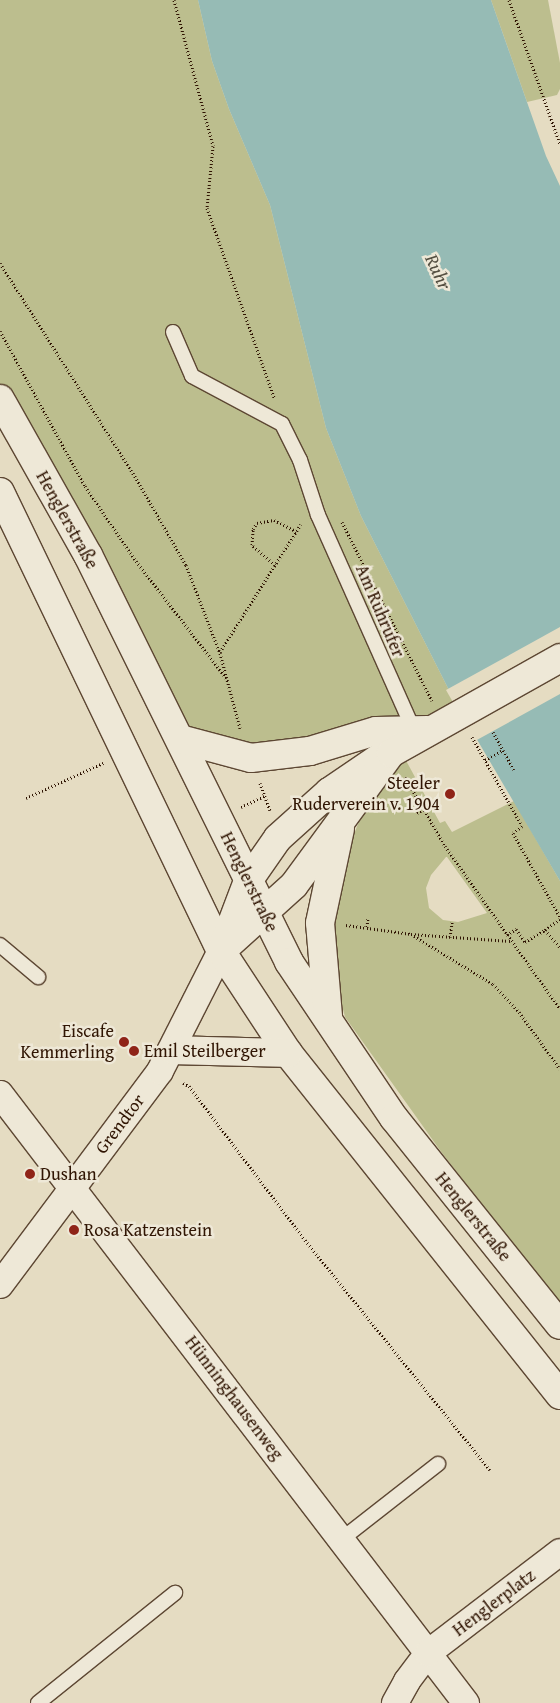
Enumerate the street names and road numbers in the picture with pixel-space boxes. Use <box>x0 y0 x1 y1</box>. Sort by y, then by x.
street label: Henglerstraße <box>31 467 103 573</box>
street label: Am Ruhrufer <box>351 561 409 661</box>
street label: Henglerstraße <box>215 828 283 936</box>
street label: Grendtor <box>91 1090 149 1158</box>
street label: Henglerstraße <box>430 1168 516 1266</box>
street label: Hünninghausenweg <box>180 1332 288 1464</box>
street label: Henglerplatz <box>448 1565 540 1641</box>

